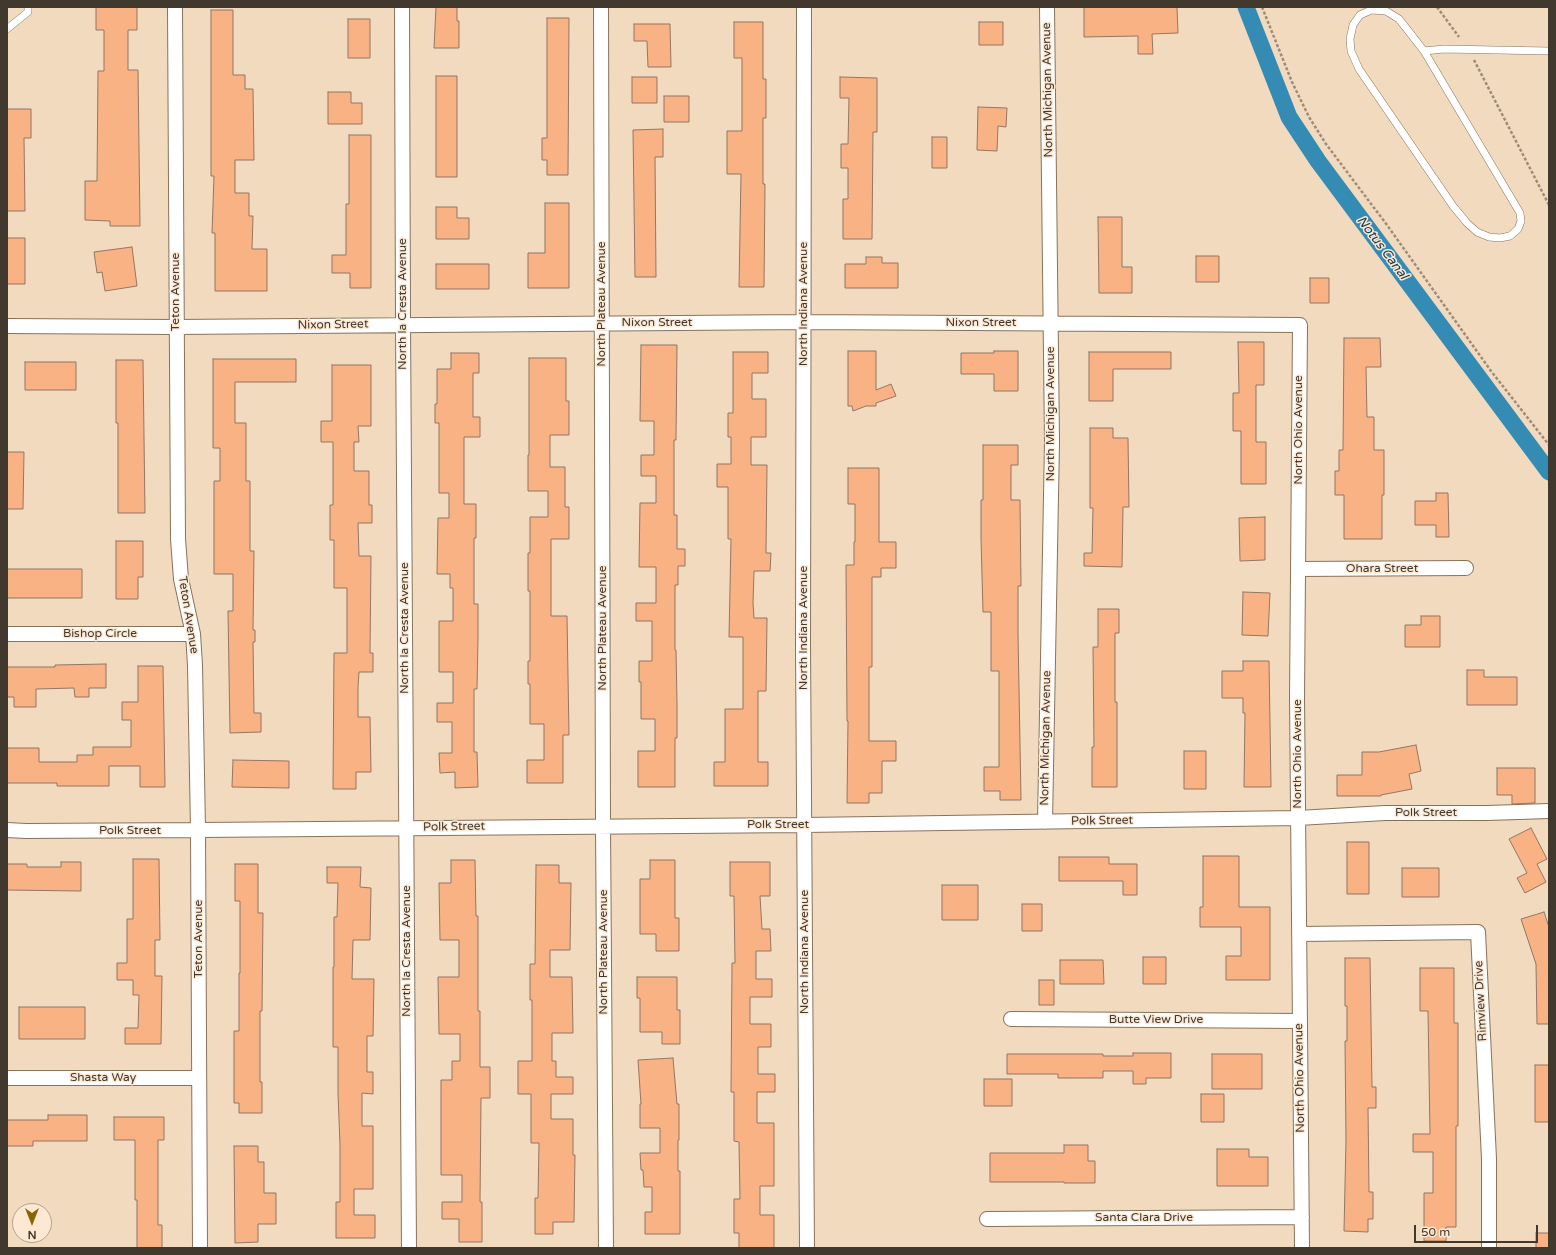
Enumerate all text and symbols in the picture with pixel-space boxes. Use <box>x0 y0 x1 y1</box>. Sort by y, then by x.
street label: North Michigan Avenue <box>1040 22 1056 158</box>
water label: Notus Canal <box>1353 213 1411 283</box>
street label: North la Cresta Avenue <box>396 238 410 370</box>
street label: North Plateau Avenue <box>595 241 609 367</box>
street label: North Indiana Avenue <box>797 242 811 366</box>
street label: Teton Avenue <box>169 253 183 331</box>
street label: Nixon Street <box>622 316 692 330</box>
street label: Nixon Street <box>946 316 1016 330</box>
street label: Nixon Street <box>297 317 369 333</box>
street label: North Michigan Avenue <box>1044 346 1058 482</box>
street label: North Ohio Avenue <box>1292 375 1306 485</box>
street label: North la Cresta Avenue <box>398 562 412 694</box>
street label: Ohara Street <box>1346 562 1418 576</box>
street label: North Plateau Avenue <box>596 565 610 691</box>
street label: North Indiana Avenue <box>797 566 811 690</box>
street label: Teton Avenue <box>175 575 201 655</box>
street label: Bishop Circle <box>63 627 137 641</box>
street label: North Michigan Avenue <box>1038 670 1054 806</box>
street label: North Ohio Avenue <box>1291 699 1305 809</box>
street label: Polk Street <box>1395 806 1457 820</box>
street label: Polk Street <box>1071 813 1133 829</box>
street label: Polk Street <box>747 818 809 832</box>
street label: Polk Street <box>423 819 485 835</box>
street label: Polk Street <box>99 824 161 838</box>
street label: North la Cresta Avenue <box>400 885 414 1017</box>
street label: North Plateau Avenue <box>597 889 611 1015</box>
street label: North Indiana Avenue <box>798 890 812 1014</box>
street label: Teton Avenue <box>192 900 206 978</box>
street label: Rimview Drive <box>1472 960 1490 1042</box>
street label: Butte View Drive <box>1109 1013 1203 1027</box>
street label: North Ohio Avenue <box>1292 1023 1308 1133</box>
street label: Shasta Way <box>70 1071 136 1085</box>
north arrow <box>12 1203 52 1243</box>
street label: Santa Clara Drive <box>1095 1211 1193 1225</box>
scale bar <box>1416 1217 1540 1243</box>
text: 50 m <box>1421 1225 1450 1239</box>
text: N <box>28 1228 36 1241</box>

